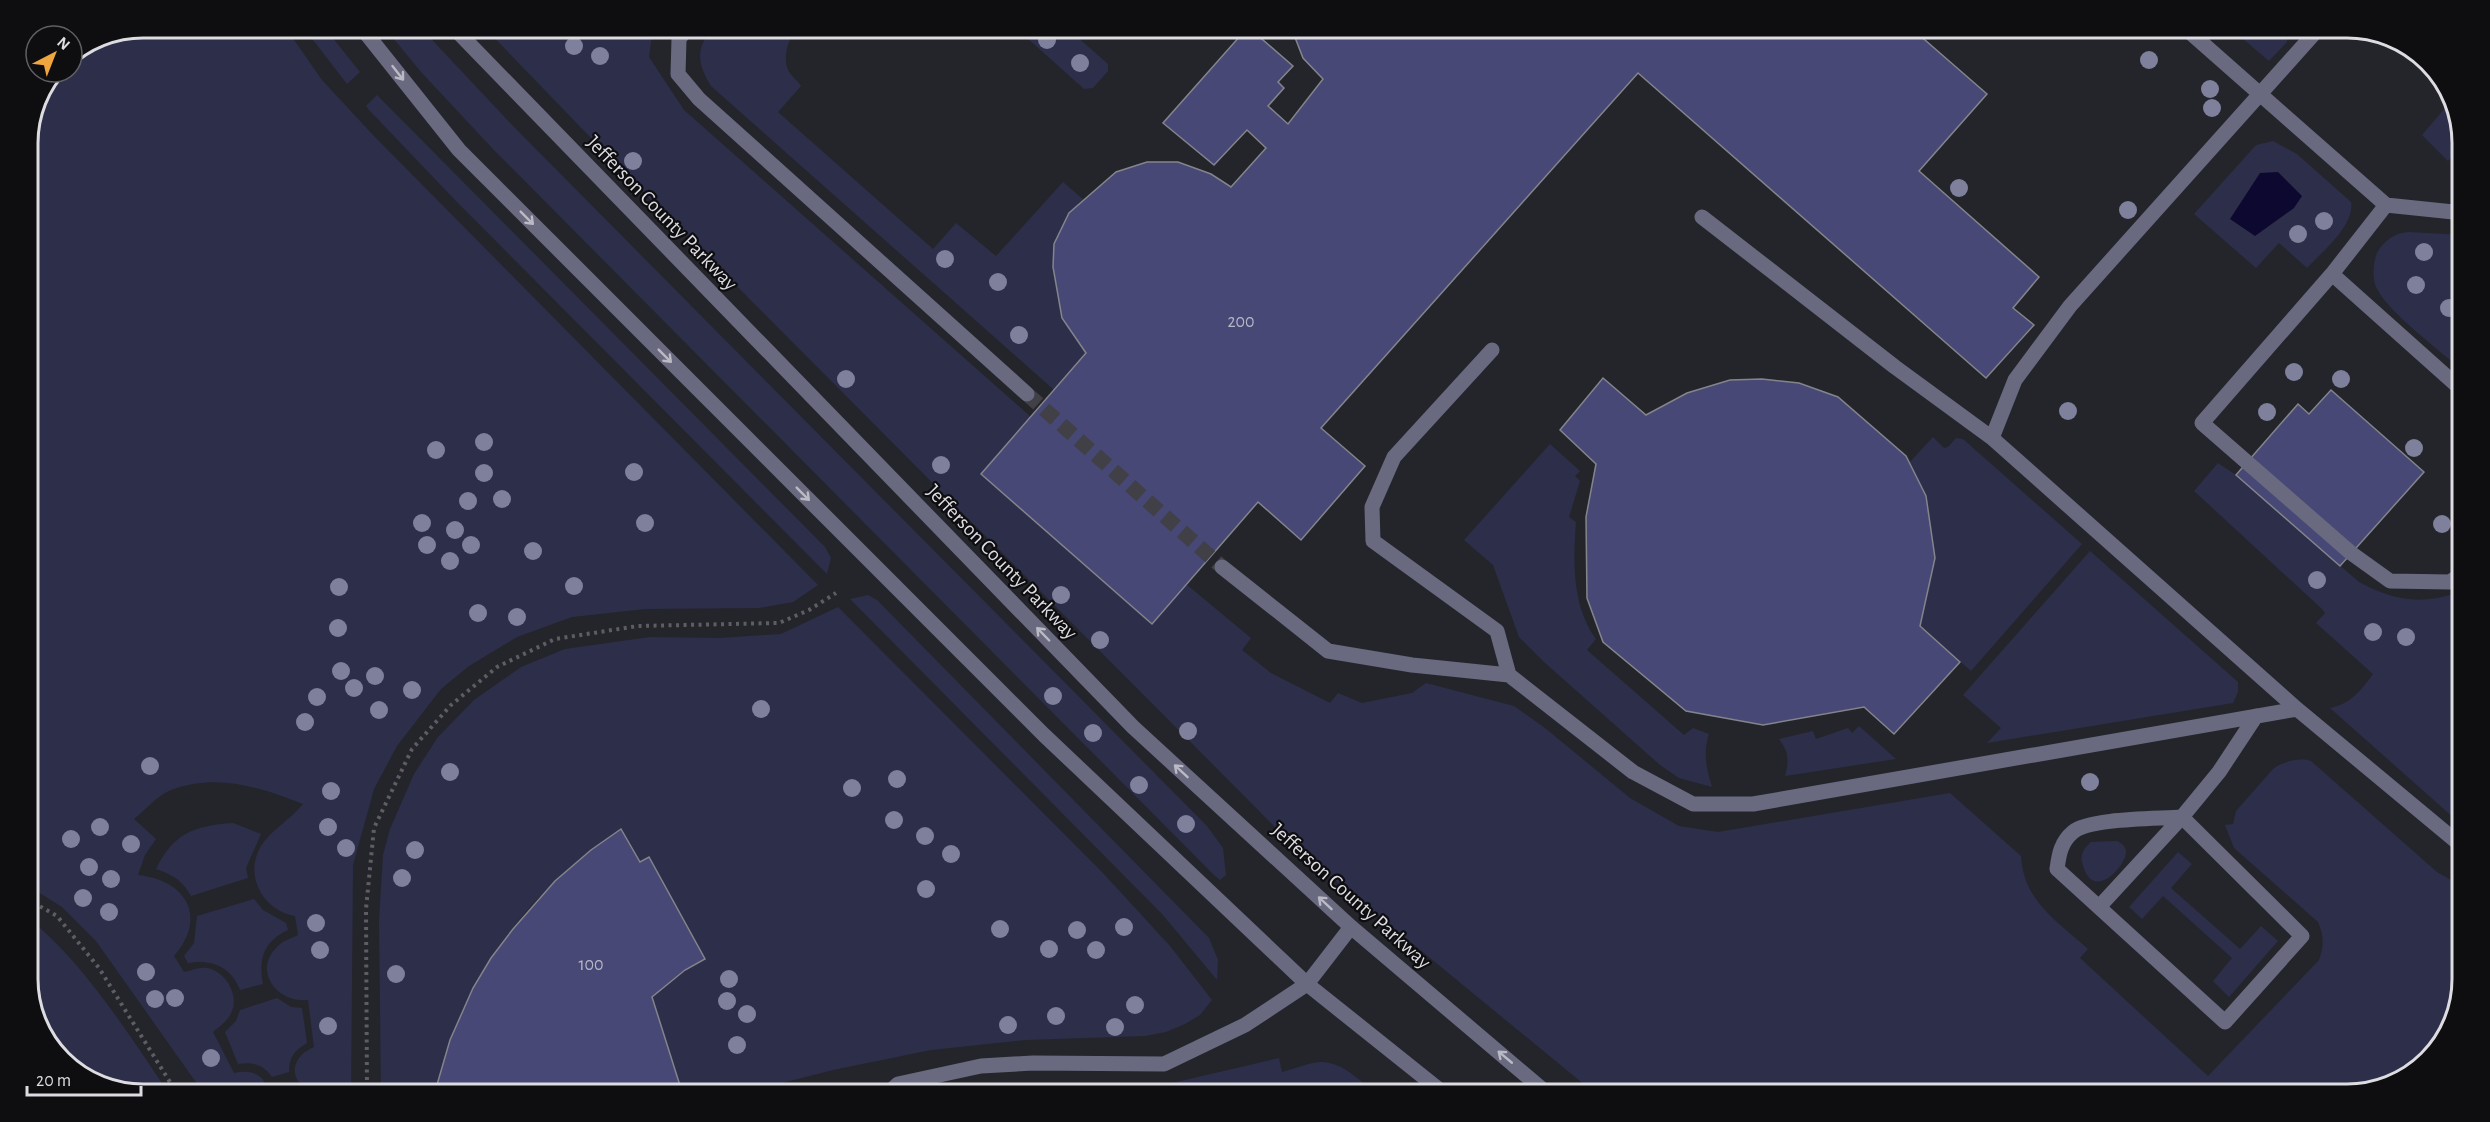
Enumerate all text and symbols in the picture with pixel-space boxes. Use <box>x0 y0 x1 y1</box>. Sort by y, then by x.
north arrow <box>24 24 84 84</box>
text: N <box>54 34 73 53</box>
one-way arrow <box>391 65 404 81</box>
street label: Jefferson County Parkway <box>583 131 741 295</box>
one-way arrow <box>519 211 534 226</box>
house number: 200 <box>1227 313 1255 331</box>
one-way arrow <box>657 349 672 364</box>
street label: Jefferson County Parkway <box>923 480 1081 644</box>
one-way arrow <box>795 487 810 502</box>
one-way arrow <box>1035 626 1050 641</box>
one-way arrow <box>1174 764 1189 778</box>
street label: Jefferson County Parkway <box>1267 819 1435 973</box>
one-way arrow <box>1317 896 1332 910</box>
house number: 100 <box>578 956 604 974</box>
one-way arrow <box>1498 1050 1513 1064</box>
scale bar <box>27 1059 141 1097</box>
text: 20 m <box>36 1072 71 1090</box>

